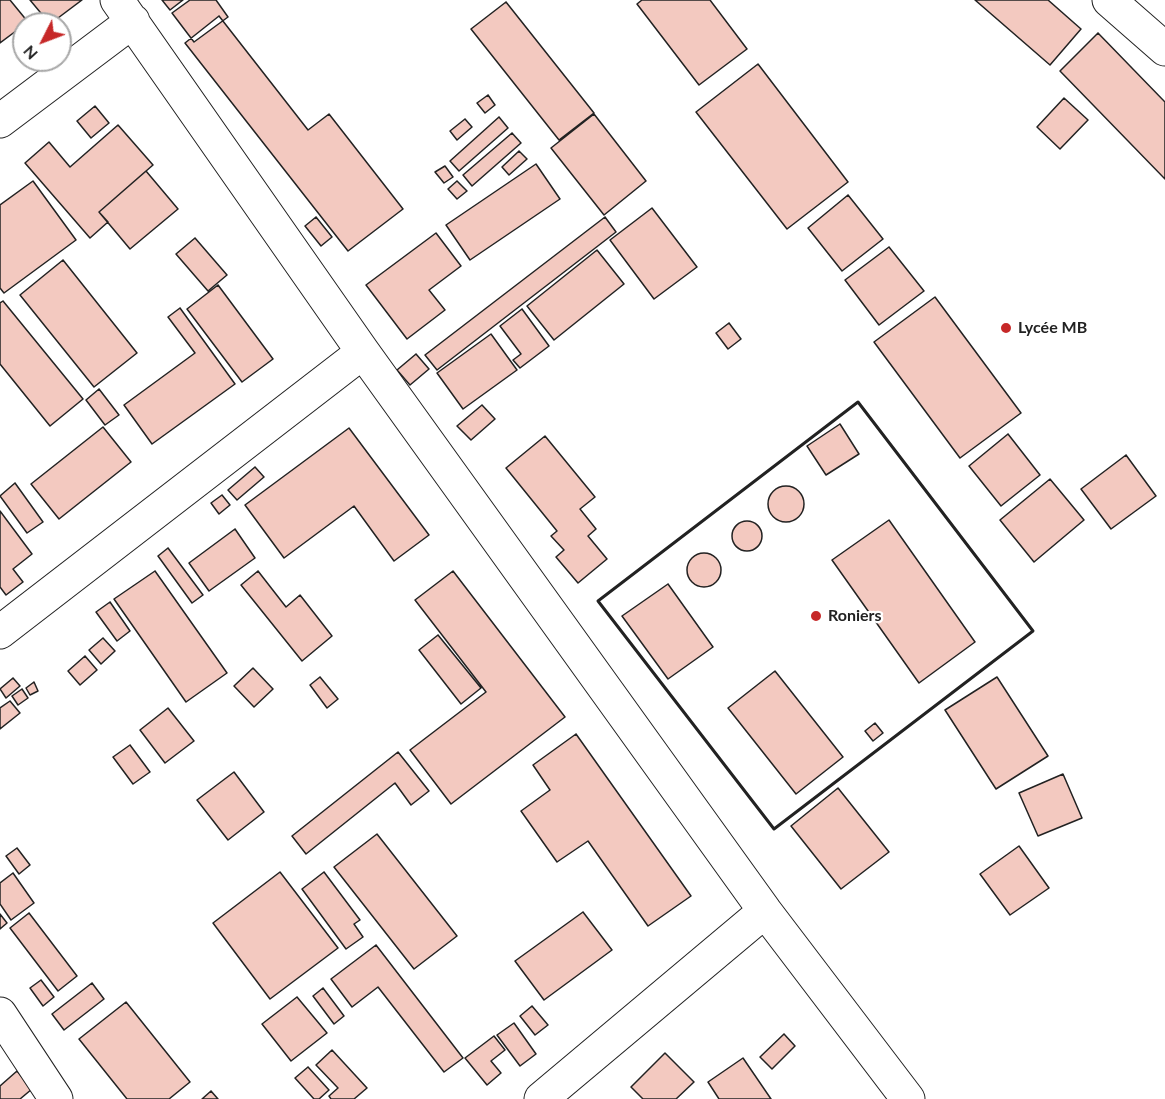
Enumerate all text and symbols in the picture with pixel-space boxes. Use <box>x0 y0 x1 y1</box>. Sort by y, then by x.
north arrow <box>12 12 72 72</box>
text: N <box>19 42 41 64</box>
place label: Lycée MB <box>1018 318 1087 338</box>
marker: Lycée MB <box>999 321 1013 335</box>
place label: Roniers <box>828 606 882 626</box>
marker: Roniers <box>809 609 823 623</box>

